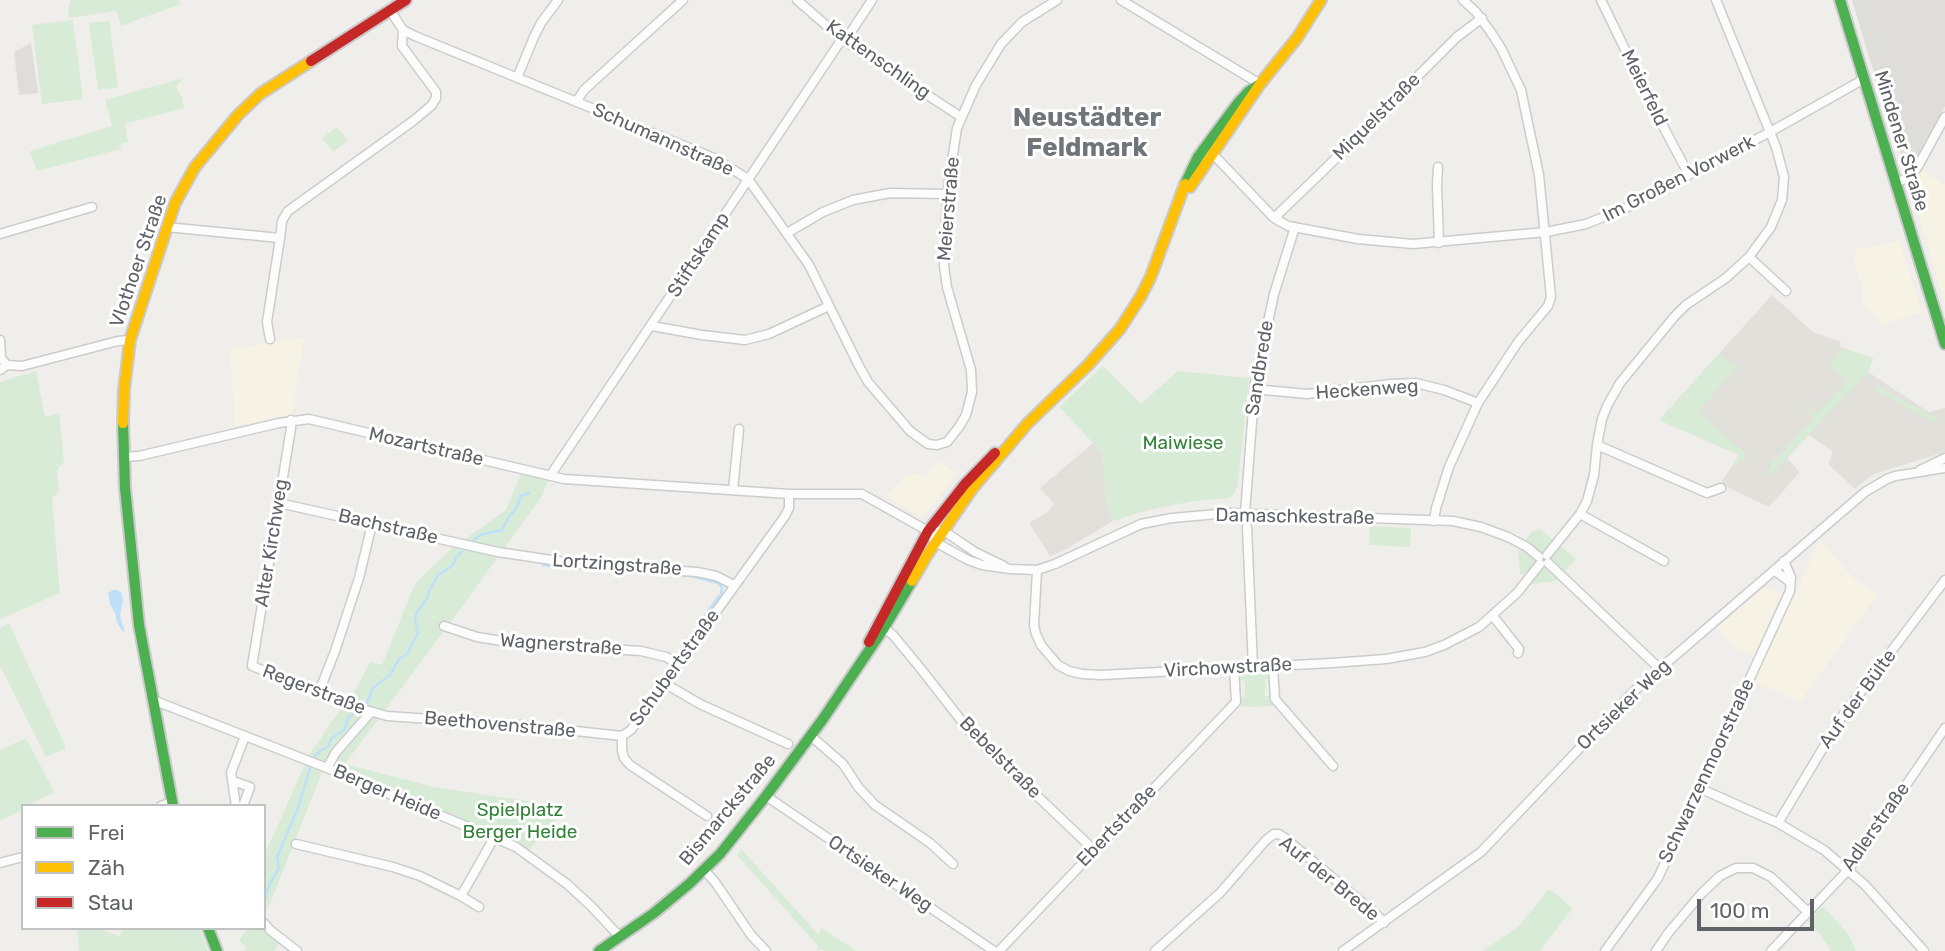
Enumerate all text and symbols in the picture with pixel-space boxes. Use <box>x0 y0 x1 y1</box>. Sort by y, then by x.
street label: Kattenschling <box>821 16 935 104</box>
street label: Meierfeld <box>1616 46 1672 130</box>
street label: Mindener Straße <box>1869 68 1933 214</box>
street label: Miquelstraße <box>1329 69 1425 165</box>
street label: Schumannstraße <box>589 99 737 181</box>
district label: Neustädter Feldmark <box>1013 102 1161 164</box>
street label: Im Großen Vorwerk <box>1599 131 1759 227</box>
street label: Meierstraße <box>933 156 965 262</box>
street label: Vlothoer Straße <box>106 192 172 330</box>
street label: Stiftskamp <box>663 208 735 302</box>
street label: Sandbrede <box>1241 319 1279 417</box>
street label: Heckenweg <box>1315 375 1419 405</box>
street label: Mozartstraße <box>366 423 486 471</box>
park label: Maiwiese <box>1143 433 1223 455</box>
street label: Alter Kirchweg <box>251 477 293 609</box>
street label: Bachstraße <box>336 504 440 550</box>
street label: Damaschkestraße <box>1215 504 1375 530</box>
street label: Lortzingstraße <box>552 549 682 581</box>
street label: Schubertstraße <box>625 605 725 731</box>
street label: Wagnerstraße <box>499 629 623 661</box>
street label: Auf der Bülte <box>1814 645 1902 753</box>
street label: Virchowstraße <box>1163 653 1293 683</box>
street label: Ortsieker Weg <box>1573 655 1675 755</box>
street label: Regerstraße <box>259 660 369 720</box>
street label: Schwarzenmoorstraße <box>1654 675 1760 867</box>
street label: Beethovenstraße <box>423 707 577 743</box>
street label: Bebelstraße <box>954 712 1046 804</box>
street label: Bismarckstraße <box>675 750 781 870</box>
street label: Berger Heide <box>330 760 444 826</box>
street label: Adlerstraße <box>1837 778 1915 876</box>
street label: Ebertstraße <box>1072 780 1162 872</box>
park label: Spielplatz Berger Heide <box>463 800 577 844</box>
legend <box>21 804 266 930</box>
text: Frei <box>88 820 125 845</box>
street label: Ortsieker Weg <box>823 831 937 917</box>
street label: Auf der Brede <box>1274 832 1384 926</box>
text: Zäh <box>88 855 125 880</box>
scale bar <box>1700 884 1817 928</box>
text: Stau <box>88 890 134 915</box>
text: 100 m <box>1710 898 1769 923</box>

